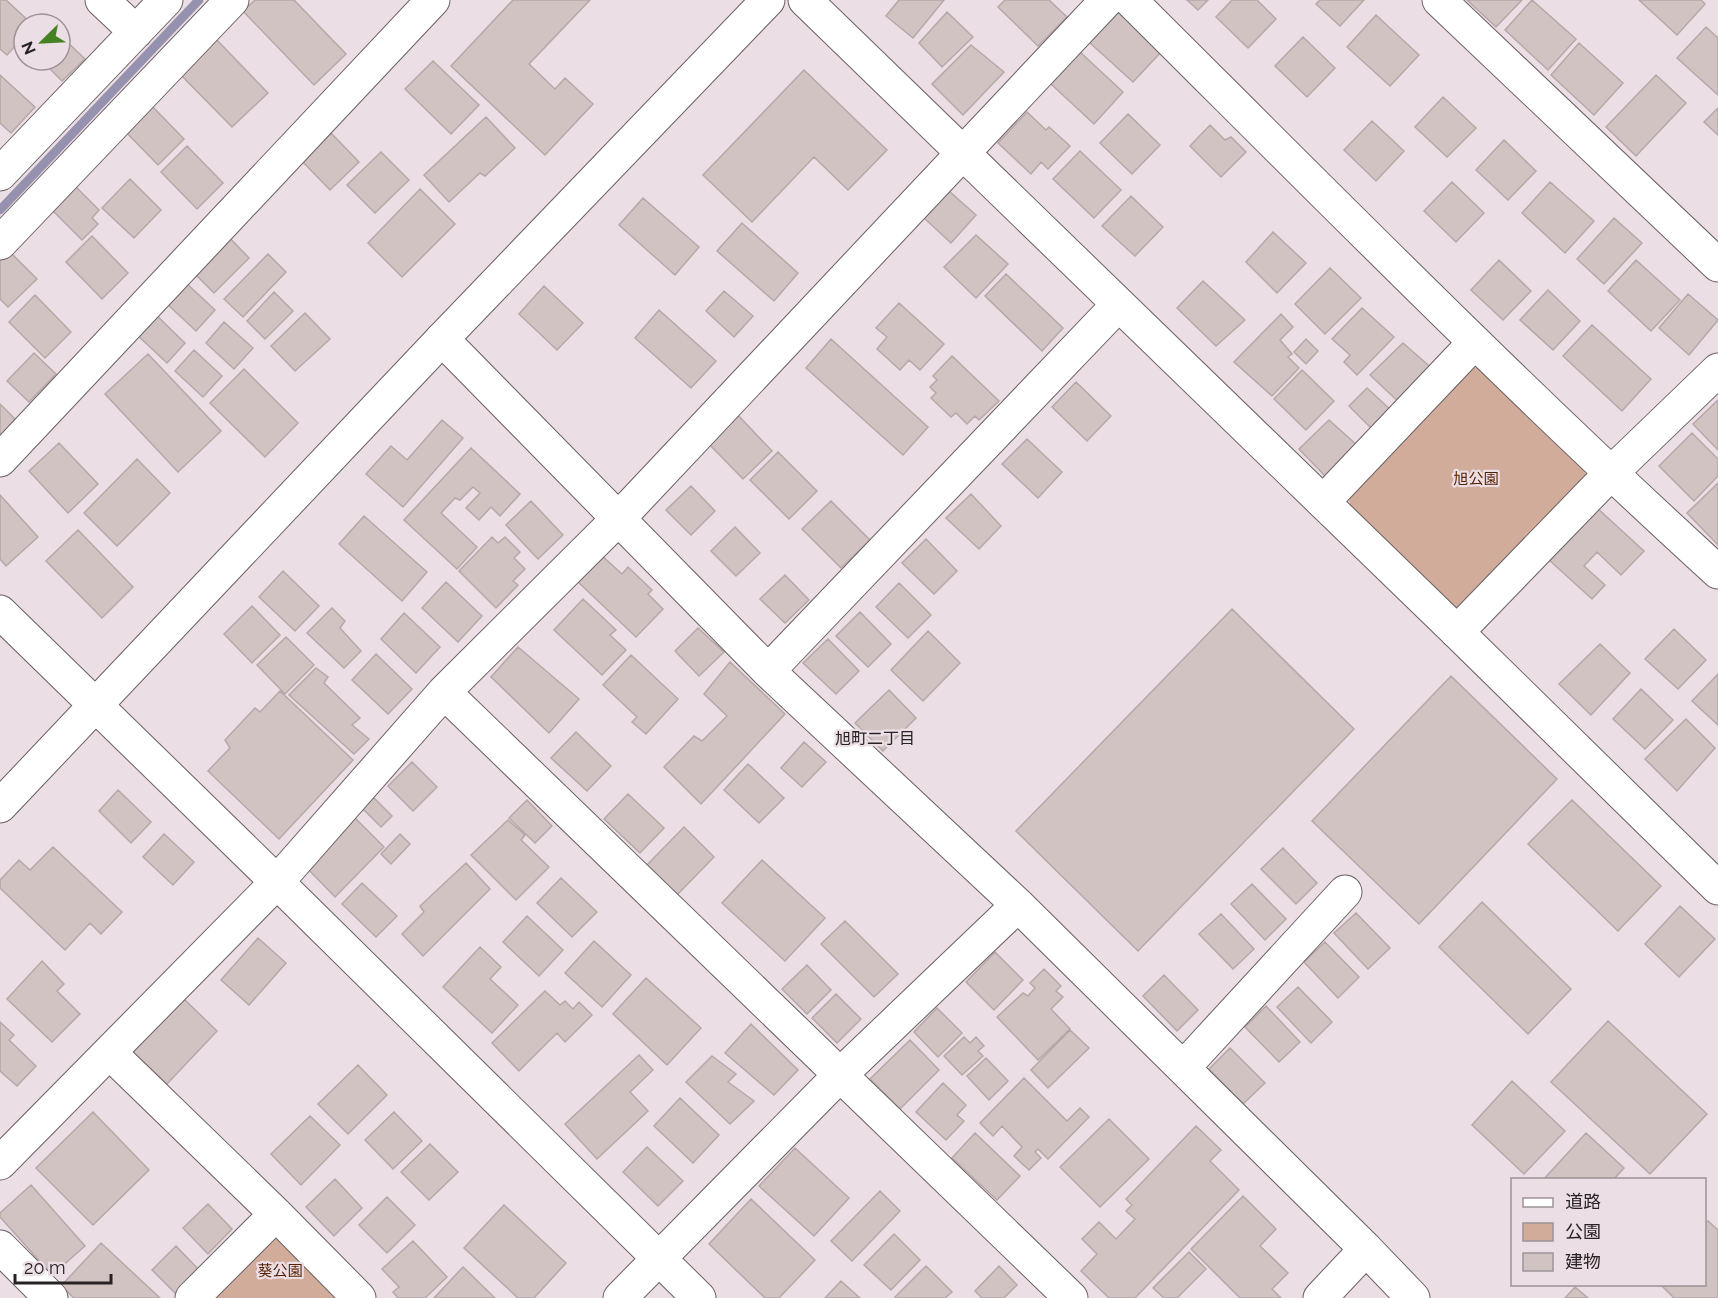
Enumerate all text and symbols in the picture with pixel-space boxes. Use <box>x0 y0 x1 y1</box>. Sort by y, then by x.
north arrow <box>12 12 72 72</box>
text: N <box>18 38 40 57</box>
park label: 旭公園 <box>1453 470 1499 488</box>
district label: 旭町二丁目 <box>835 729 915 748</box>
legend <box>1511 1178 1706 1286</box>
text: 道路 <box>1565 1191 1601 1212</box>
text: 公園 <box>1565 1221 1601 1242</box>
scale bar <box>15 1247 111 1285</box>
text: 建物 <box>1565 1251 1601 1272</box>
text: 20 m <box>24 1257 66 1278</box>
park label: 葵公園 <box>257 1262 303 1280</box>

